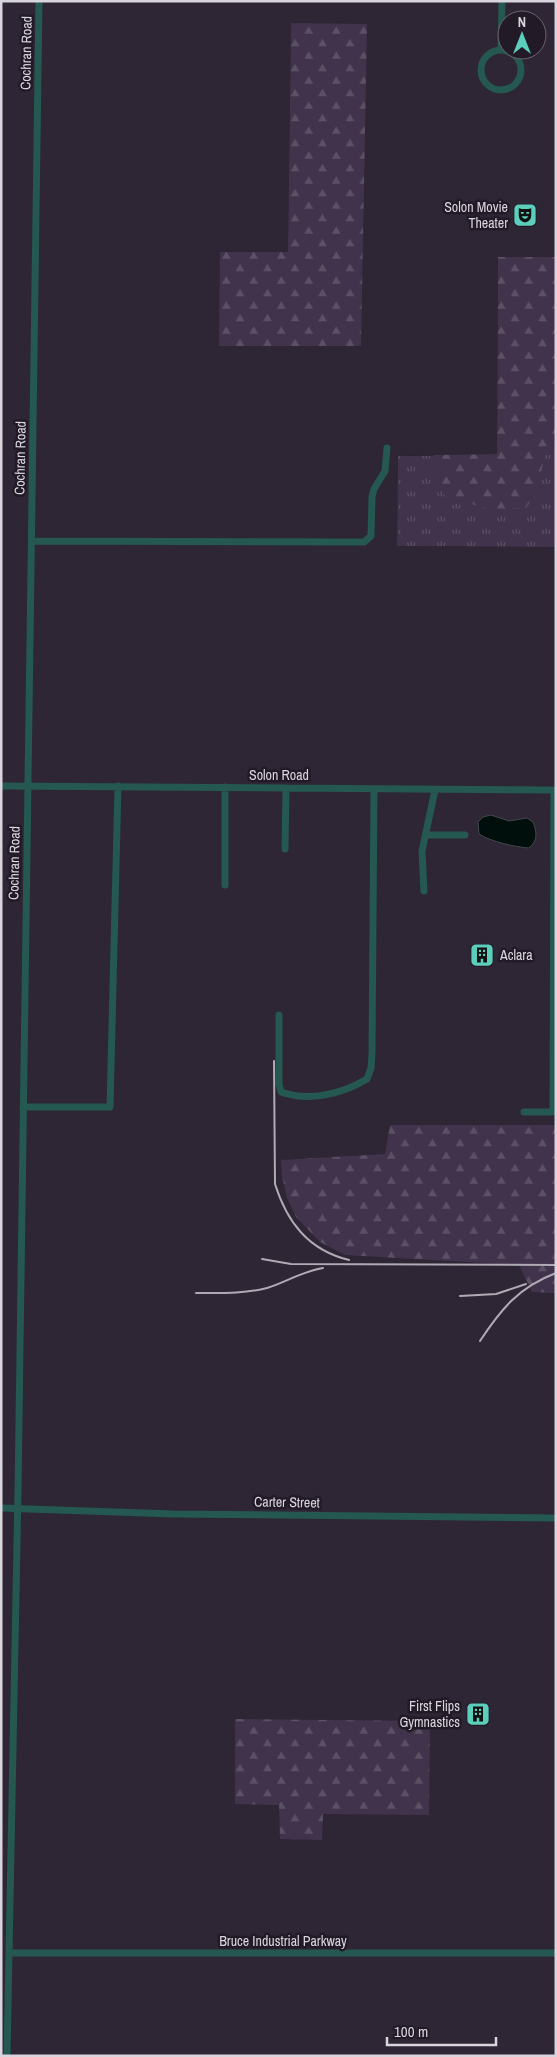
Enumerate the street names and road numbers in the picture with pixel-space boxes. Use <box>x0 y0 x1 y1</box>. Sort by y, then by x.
street label: Cochran Road <box>16 16 36 90</box>
street label: Cochran Road <box>10 421 30 495</box>
street label: Solon Road <box>249 766 309 784</box>
street label: Cochran Road <box>4 826 24 900</box>
street label: Carter Street <box>254 1492 320 1512</box>
street label: Bruce Industrial Parkway <box>219 1932 347 1950</box>

